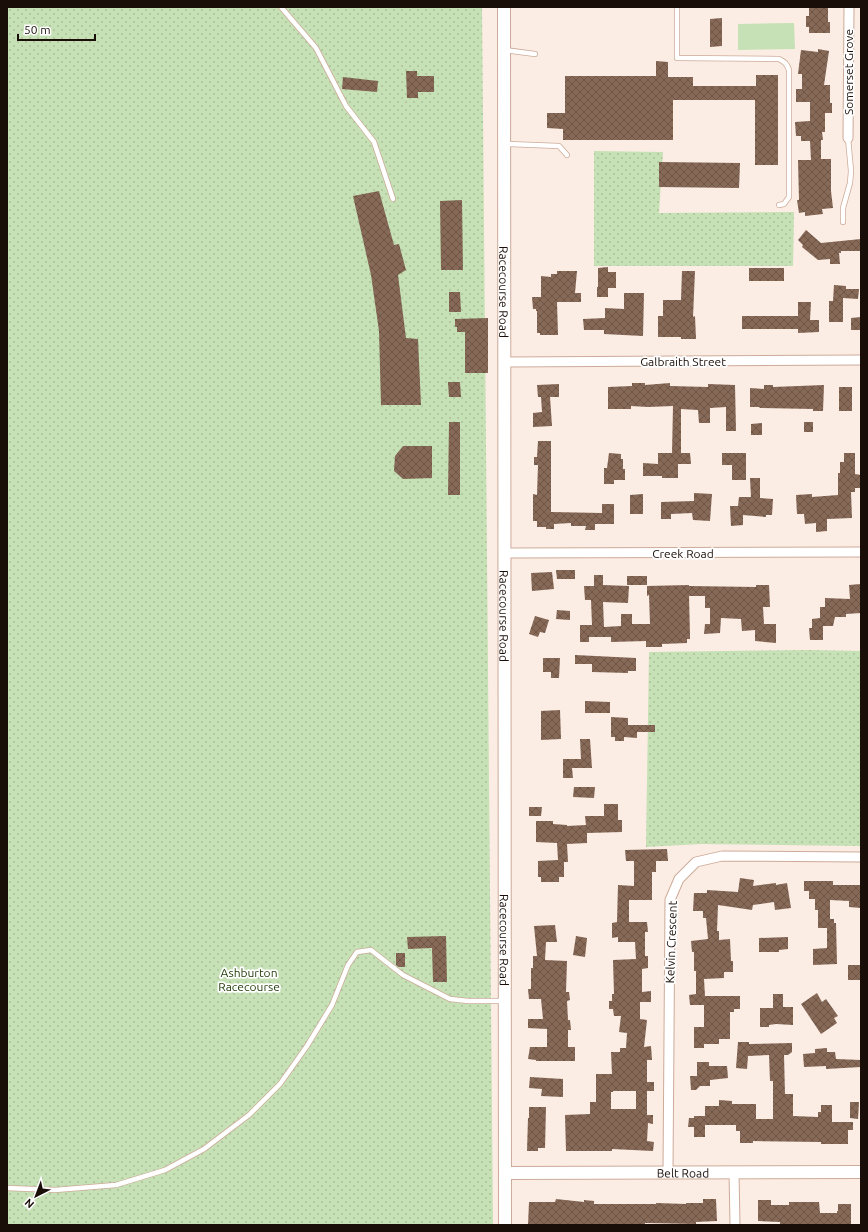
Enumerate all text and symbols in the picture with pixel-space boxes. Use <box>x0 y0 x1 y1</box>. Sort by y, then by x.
scale bar <box>18 16 95 42</box>
text: 50 m <box>24 23 51 36</box>
street label: Somerset Grove <box>842 29 855 115</box>
street label: Racecourse Road <box>498 246 511 338</box>
street label: Galbraith Street <box>640 355 726 368</box>
street label: Creek Road <box>652 547 714 560</box>
street label: Racecourse Road <box>498 570 511 662</box>
street label: Racecourse Road <box>498 894 511 986</box>
street label: Kelvin Crescent <box>663 900 679 984</box>
park label: Ashburton Racecourse <box>218 966 280 993</box>
street label: Belt Road <box>657 1166 709 1179</box>
north arrow <box>16 1176 56 1216</box>
text: N <box>22 1196 36 1211</box>

